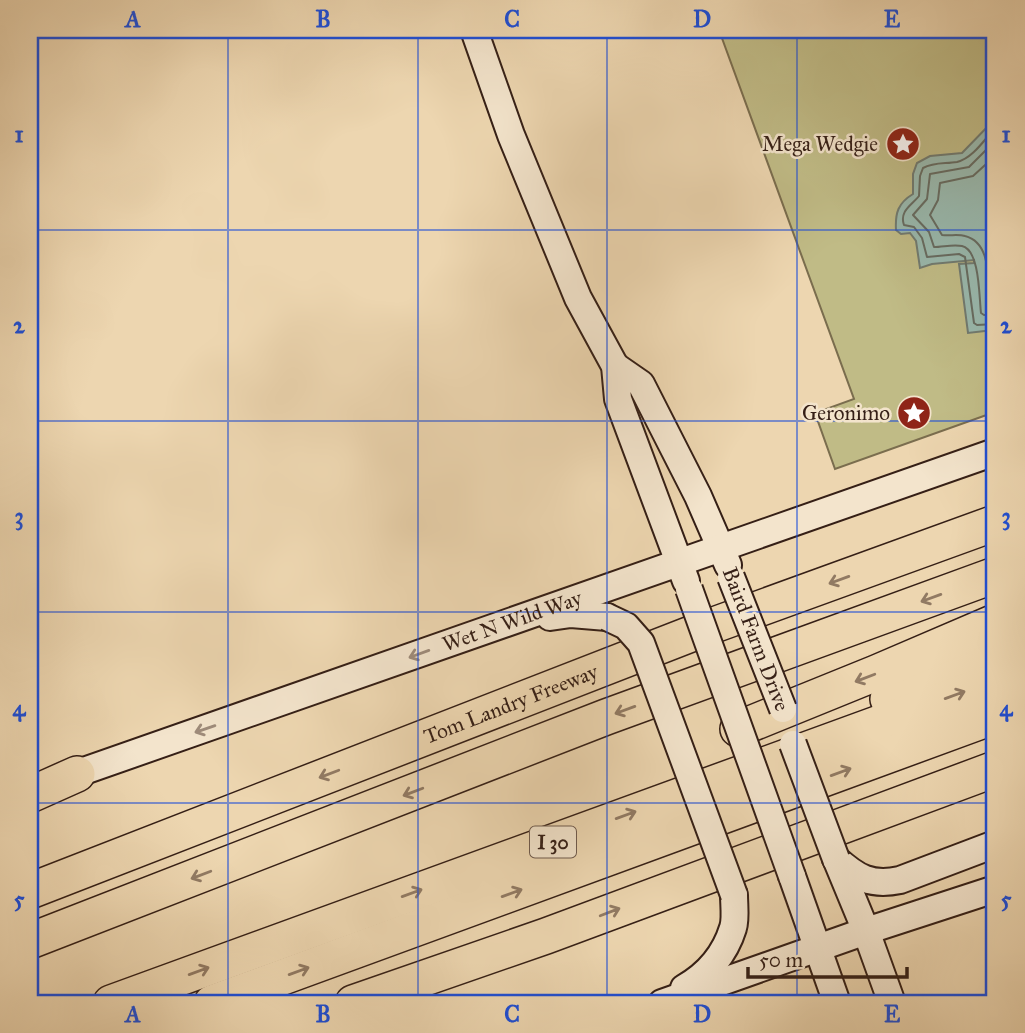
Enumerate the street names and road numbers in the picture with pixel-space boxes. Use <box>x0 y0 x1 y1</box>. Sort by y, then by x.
street label: Baird Farm Drive <box>717 563 795 715</box>
street label: Wet N Wild Way <box>439 584 586 657</box>
street label: Tom Landry Freeway <box>420 658 603 750</box>
road number: I 30 <box>530 827 576 858</box>

